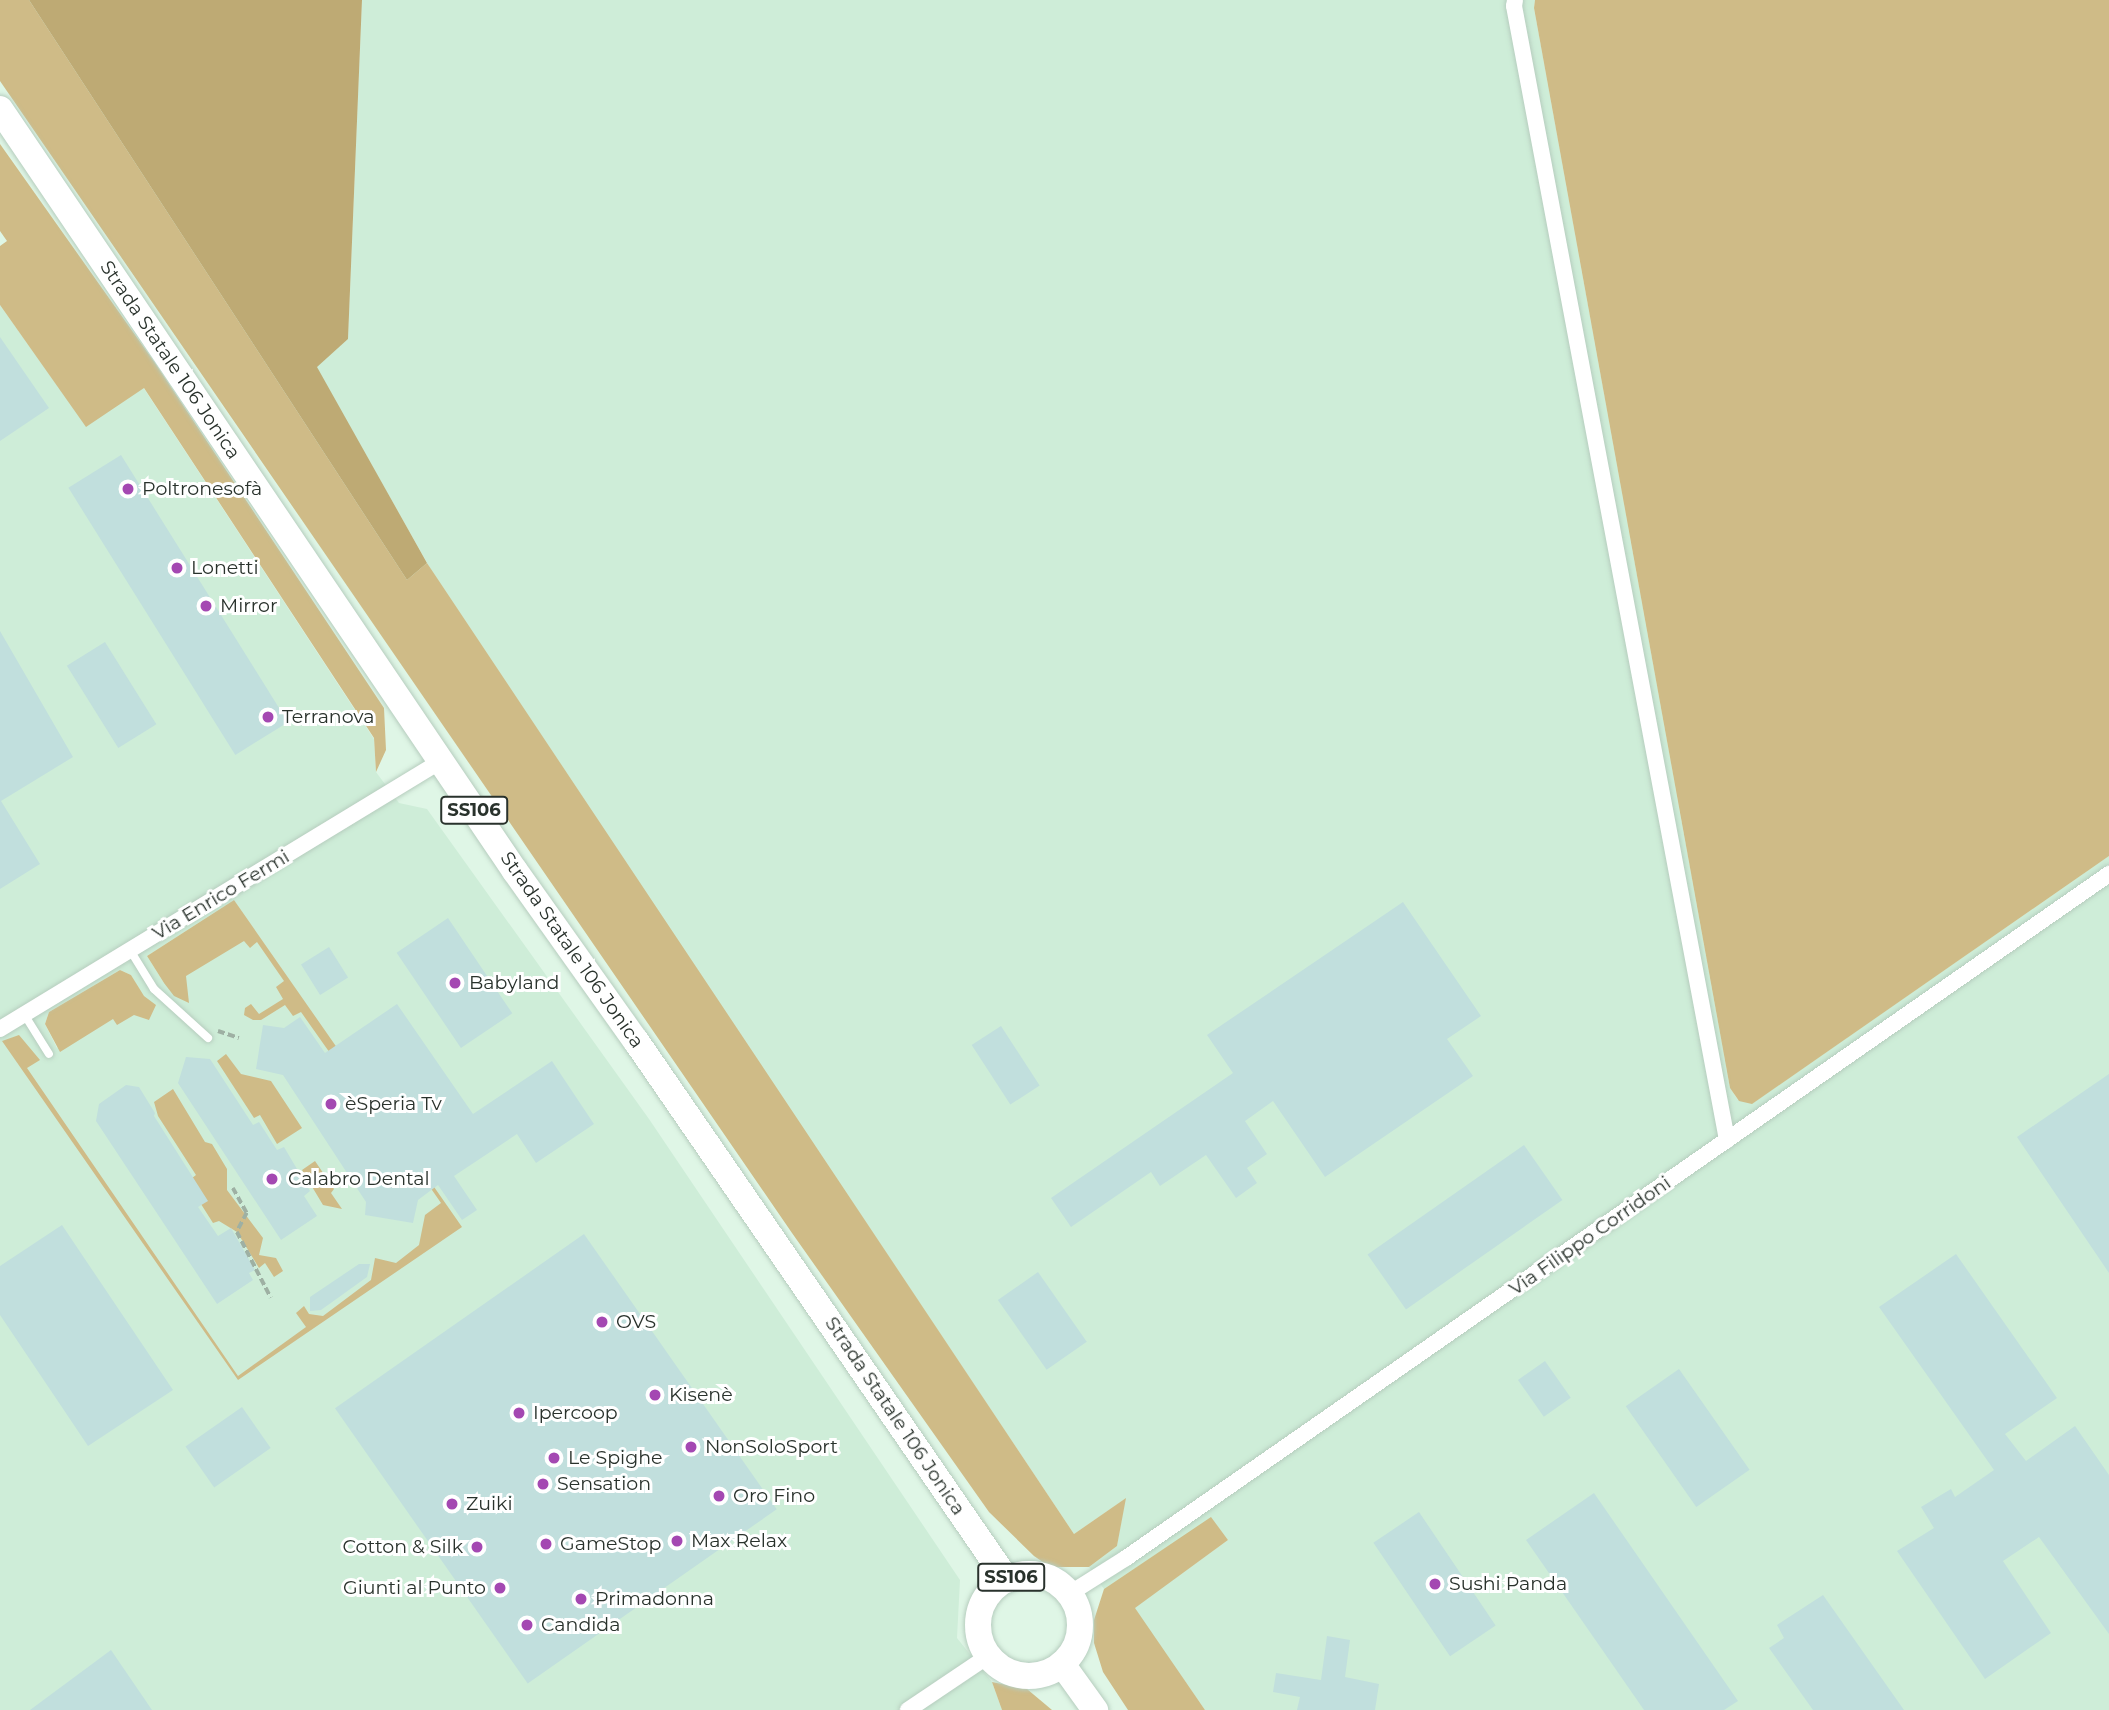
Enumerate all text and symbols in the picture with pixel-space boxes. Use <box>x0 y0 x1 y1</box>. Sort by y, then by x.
street label: Strada Statale 106 Jonica <box>95 257 245 463</box>
place label: Poltronesofà <box>142 478 262 500</box>
marker: Poltronesofà <box>120 481 136 497</box>
place label: Lonetti <box>191 557 259 579</box>
marker: Lonetti <box>169 560 185 576</box>
place label: Mirror <box>220 595 278 617</box>
marker: Mirror <box>198 598 214 614</box>
place label: Terranova <box>282 706 374 728</box>
marker: Terranova <box>260 709 276 725</box>
road number: SS106 <box>439 796 509 824</box>
street label: Via Enrico Fermi <box>148 845 294 945</box>
street label: Strada Statale 106 Jonica <box>496 848 648 1052</box>
place label: Babyland <box>469 972 559 994</box>
marker: Babyland <box>447 975 463 991</box>
place label: èSperia Tv <box>345 1093 442 1115</box>
marker: èSperia Tv <box>323 1096 339 1112</box>
place label: Calabro Dental <box>288 1168 430 1190</box>
marker: Calabro Dental <box>262 1169 282 1189</box>
street label: Via Filippo Corridoni <box>1505 1172 1675 1300</box>
place label: OVS <box>616 1311 656 1333</box>
street label: Strada Statale 106 Jonica <box>820 1313 970 1519</box>
marker: OVS <box>594 1314 610 1330</box>
place label: Kisenè <box>669 1384 733 1406</box>
marker: Kisenè <box>647 1387 663 1403</box>
place label: Ipercoop <box>533 1402 618 1424</box>
marker: Ipercoop <box>511 1405 527 1421</box>
place label: NonSoloSport <box>705 1436 838 1458</box>
marker: NonSoloSport <box>683 1439 699 1455</box>
place label: Le Spighe <box>568 1447 663 1469</box>
marker: Le Spighe <box>546 1450 562 1466</box>
place label: Sensation <box>557 1473 651 1495</box>
marker: Sensation <box>535 1476 551 1492</box>
place label: Oro Fino <box>733 1485 815 1507</box>
marker: Oro Fino <box>711 1488 727 1504</box>
place label: Zuiki <box>466 1493 513 1515</box>
marker: Zuiki <box>444 1496 460 1512</box>
place label: Max Relax <box>691 1530 787 1552</box>
place label: GameStop <box>560 1533 661 1555</box>
marker: Max Relax <box>669 1533 685 1549</box>
place label: Cotton & Silk <box>343 1536 463 1558</box>
marker: GameStop <box>538 1536 554 1552</box>
marker: Cotton & Silk <box>469 1539 485 1555</box>
road number: SS106 <box>976 1562 1046 1592</box>
place label: Sushi Panda <box>1449 1573 1567 1595</box>
marker: Sushi Panda <box>1427 1576 1443 1592</box>
place label: Giunti al Punto <box>343 1577 486 1599</box>
marker: Giunti al Punto <box>492 1580 508 1596</box>
place label: Primadonna <box>595 1588 714 1610</box>
marker: Primadonna <box>573 1591 589 1607</box>
place label: Candida <box>541 1614 620 1636</box>
marker: Candida <box>519 1617 535 1633</box>

